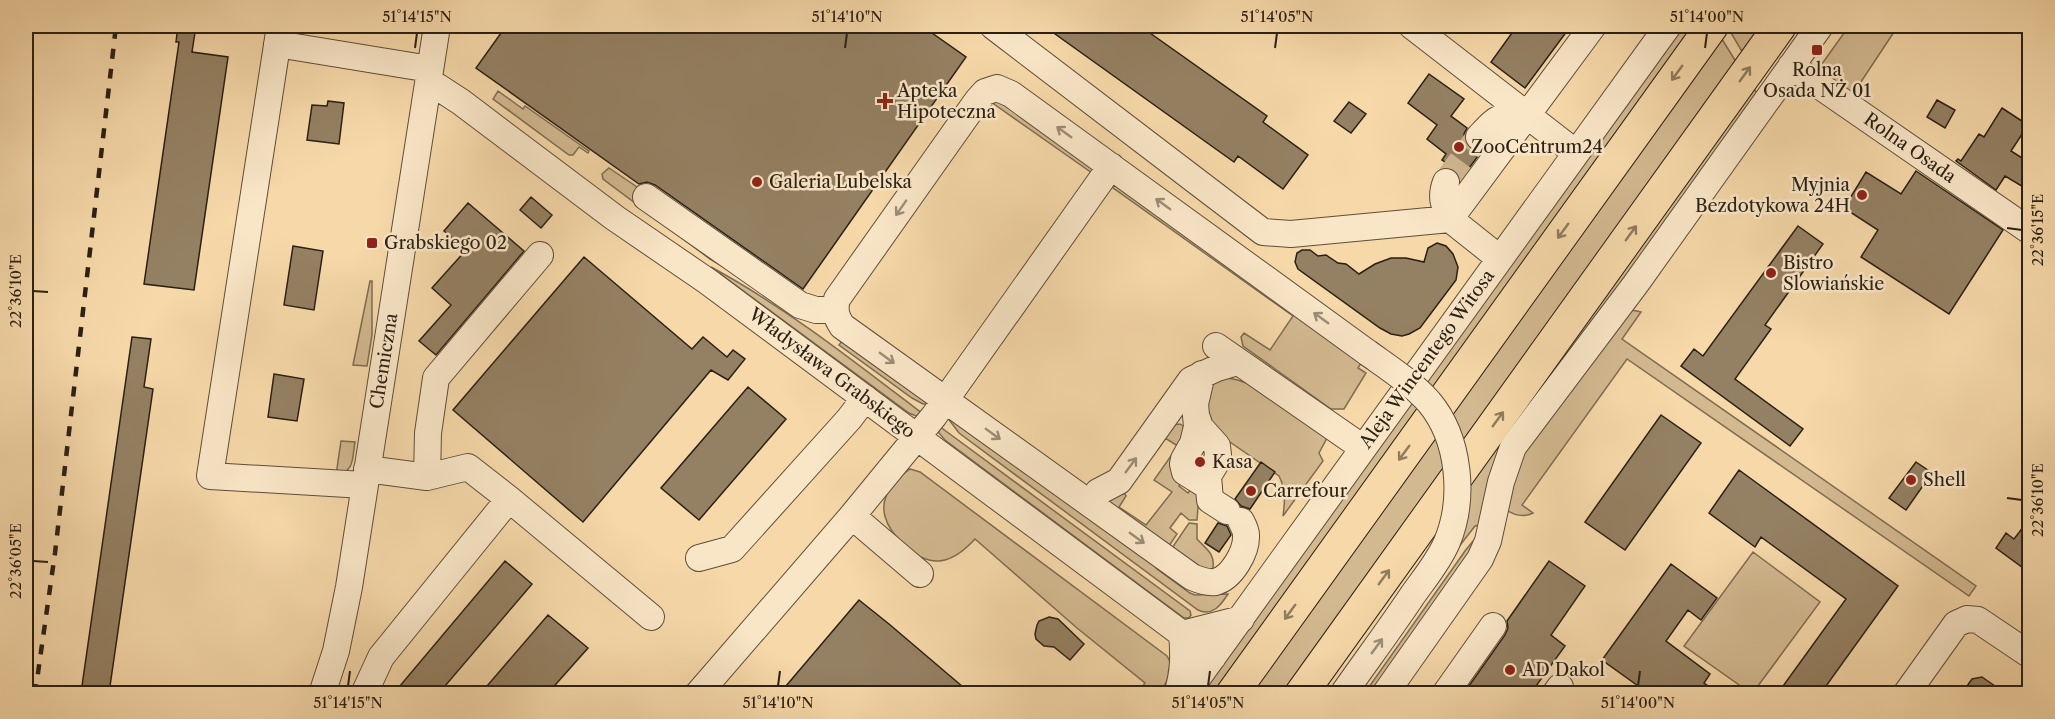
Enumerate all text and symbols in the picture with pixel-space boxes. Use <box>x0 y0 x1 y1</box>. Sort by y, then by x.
text: 51°14'15"N <box>382 7 452 26</box>
text: 51°14'10"N <box>811 7 883 26</box>
text: 51°14'05"N <box>1241 7 1313 26</box>
text: 51°14'00"N <box>1670 7 1744 26</box>
marker: Rolna Osada NŻ 01 <box>1810 43 1824 57</box>
place label: Rolna Osada NŻ 01 <box>1763 59 1871 102</box>
one-way arrow <box>1671 64 1683 80</box>
one-way arrow <box>1739 66 1751 83</box>
place label: Apteka Hipoteczna <box>896 80 996 123</box>
marker: Apteka Hipoteczna <box>878 94 892 108</box>
street label: Rolna Osada <box>1860 108 1961 188</box>
one-way arrow <box>1056 126 1072 138</box>
place label: ZooCentrum24 <box>1471 136 1603 158</box>
marker: ZooCentrum24 <box>1452 140 1466 154</box>
place label: Galeria Lubelska <box>769 171 913 193</box>
place label: Myjnia Bezdotykowa 24H <box>1695 174 1851 217</box>
marker: Galeria Lubelska <box>750 175 764 189</box>
marker: Myjnia Bezdotykowa 24H <box>1855 188 1869 202</box>
text: 22°36'15"E <box>2028 194 2047 266</box>
one-way arrow <box>1156 198 1172 210</box>
one-way arrow <box>895 200 907 216</box>
one-way arrow <box>1557 223 1569 239</box>
one-way arrow <box>1625 225 1637 241</box>
place label: Grabskiego 02 <box>384 232 507 254</box>
marker: Grabskiego 02 <box>365 236 379 250</box>
place label: Bistro Slowiańskie <box>1783 252 1884 295</box>
text: 22°36'10"E <box>6 254 25 328</box>
street label: Aleja Wincentego Witosa <box>1354 265 1500 453</box>
marker: Bistro Slowiańskie <box>1764 266 1778 280</box>
street label: Władysława Grabskiego <box>744 303 920 443</box>
street label: Chemiczna <box>366 311 403 411</box>
one-way arrow <box>1313 312 1329 325</box>
one-way arrow <box>879 352 895 364</box>
one-way arrow <box>1492 411 1504 427</box>
one-way arrow <box>984 428 1000 440</box>
one-way arrow <box>1398 444 1410 461</box>
place label: Kasa <box>1212 451 1253 473</box>
marker: Kasa <box>1193 455 1207 469</box>
one-way arrow <box>1125 457 1137 473</box>
text: 22°36'10"E <box>2028 463 2047 537</box>
place label: Shell <box>1923 469 1966 491</box>
marker: Shell <box>1904 473 1918 487</box>
place label: Carrefour <box>1263 480 1348 502</box>
marker: Carrefour <box>1244 484 1258 498</box>
text: 22°36'05"E <box>6 523 25 599</box>
one-way arrow <box>1129 532 1145 544</box>
one-way arrow <box>1378 569 1390 585</box>
one-way arrow <box>1284 603 1296 619</box>
one-way arrow <box>1371 638 1383 654</box>
place label: AD Dakol <box>1521 659 1605 681</box>
marker: AD Dakol <box>1503 663 1517 677</box>
text: 51°14'15"N <box>313 693 383 712</box>
text: 51°14'10"N <box>742 693 814 712</box>
text: 51°14'05"N <box>1172 693 1244 712</box>
text: 51°14'00"N <box>1601 693 1675 712</box>

